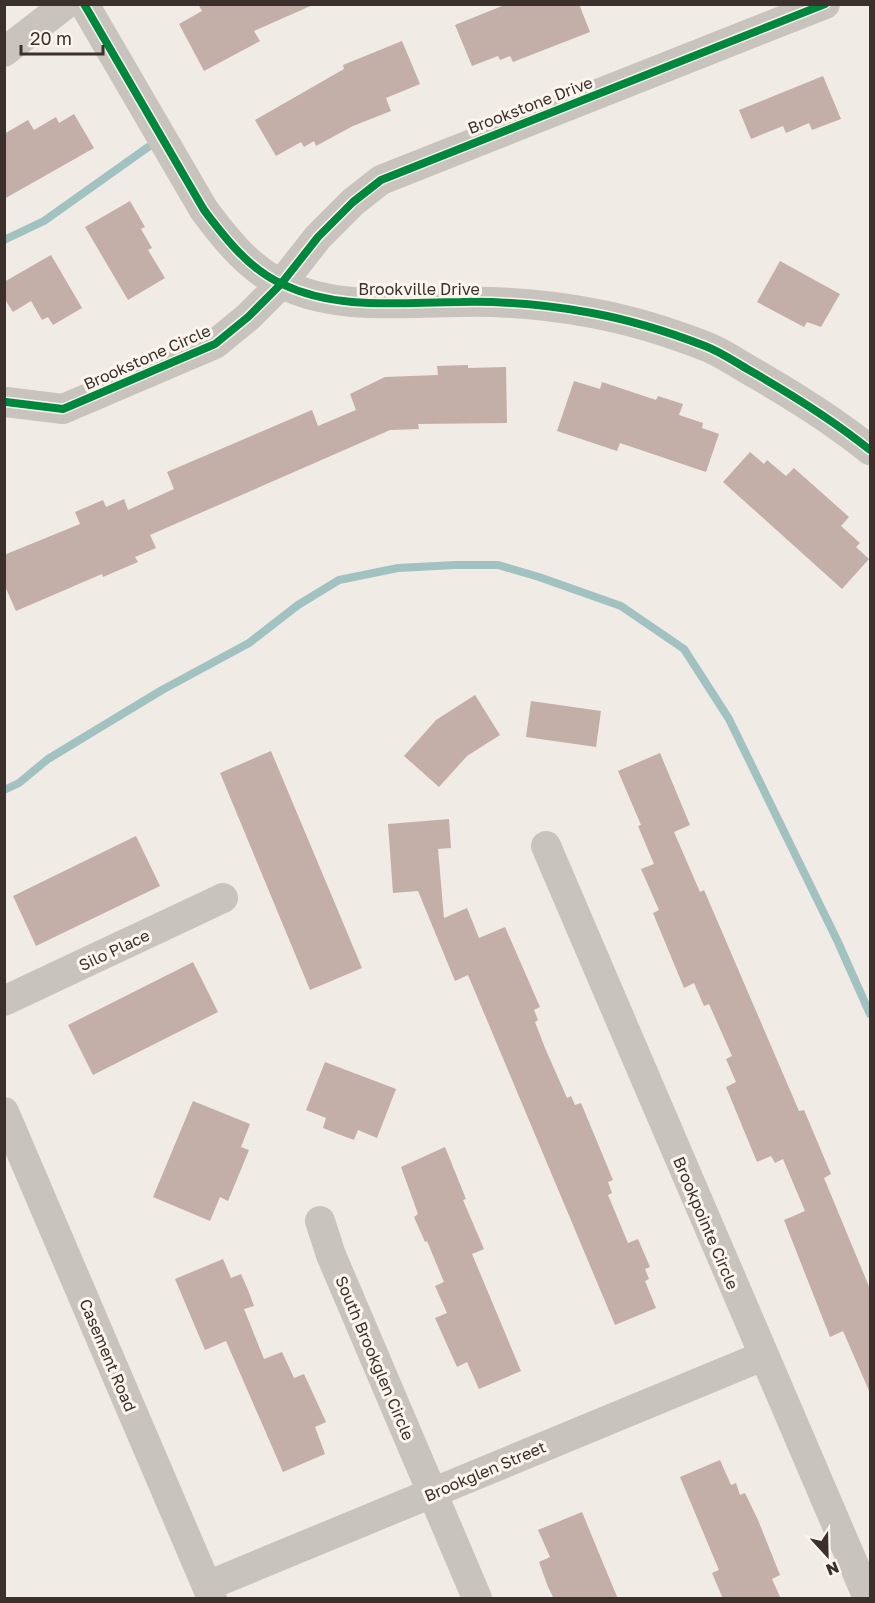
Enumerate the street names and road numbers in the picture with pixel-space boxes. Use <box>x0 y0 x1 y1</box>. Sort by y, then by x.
street label: Brookstone Drive <box>465 72 595 138</box>
street label: Brookville Drive <box>358 279 480 299</box>
street label: Brookstone Circle <box>80 320 214 394</box>
street label: Silo Place <box>75 925 153 975</box>
street label: Brookpointe Circle <box>669 1154 743 1292</box>
street label: South Brookglen Circle <box>331 1273 419 1443</box>
street label: Casement Road <box>75 1296 141 1414</box>
street label: Brookglen Street <box>421 1436 549 1506</box>

